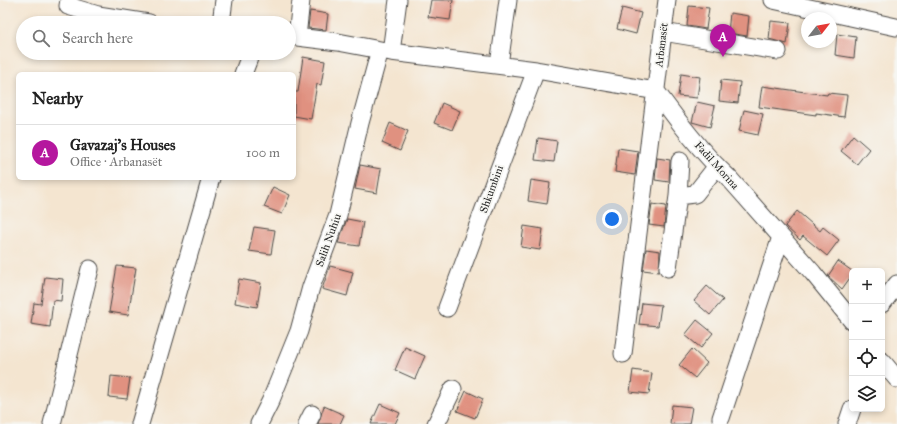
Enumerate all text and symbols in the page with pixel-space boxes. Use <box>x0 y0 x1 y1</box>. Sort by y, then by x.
north arrow <box>801 12 837 48</box>
search box <box>16 16 296 60</box>
street label: Arbanasët <box>652 22 671 69</box>
pin: A <box>710 24 736 57</box>
icon: search <box>30 27 52 49</box>
text: Search here <box>62 29 133 47</box>
text: Nearby <box>32 88 83 109</box>
text: Gavazaj's Houses <box>70 136 176 154</box>
street label: Fadil Morina <box>692 139 742 192</box>
text: A <box>41 145 49 161</box>
text: 100 m <box>246 145 280 161</box>
text: Office · Arbanasët <box>70 154 162 170</box>
street label: Shkumbini <box>477 163 506 215</box>
your location <box>602 209 622 229</box>
street label: Salih Nuhiu <box>313 212 344 268</box>
map controls <box>849 268 885 412</box>
button: + <box>849 268 885 304</box>
button: − <box>849 304 885 340</box>
button: locate <box>849 340 885 376</box>
button: layers <box>849 376 885 412</box>

